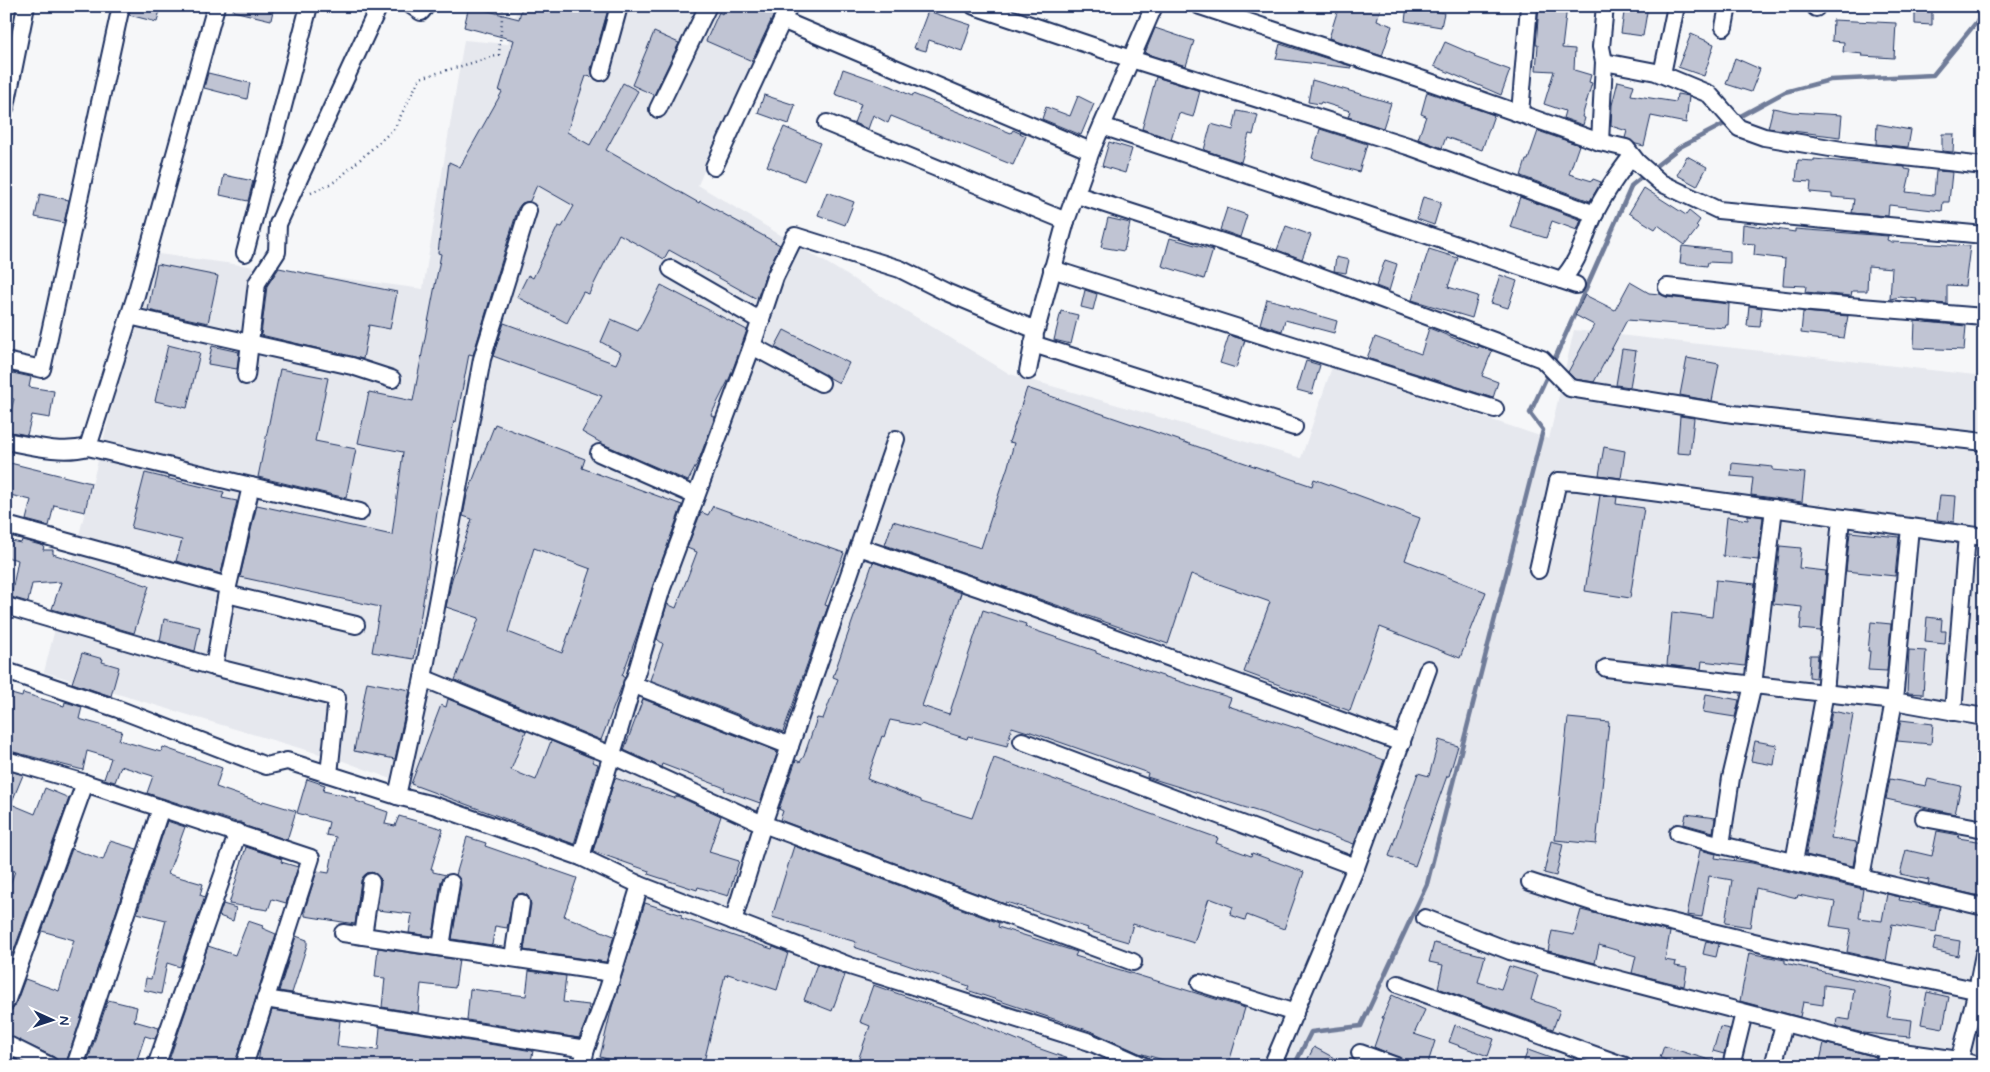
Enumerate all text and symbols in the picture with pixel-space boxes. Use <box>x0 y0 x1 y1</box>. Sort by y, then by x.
north arrow <box>28 994 78 1044</box>
text: N <box>55 1015 73 1026</box>

